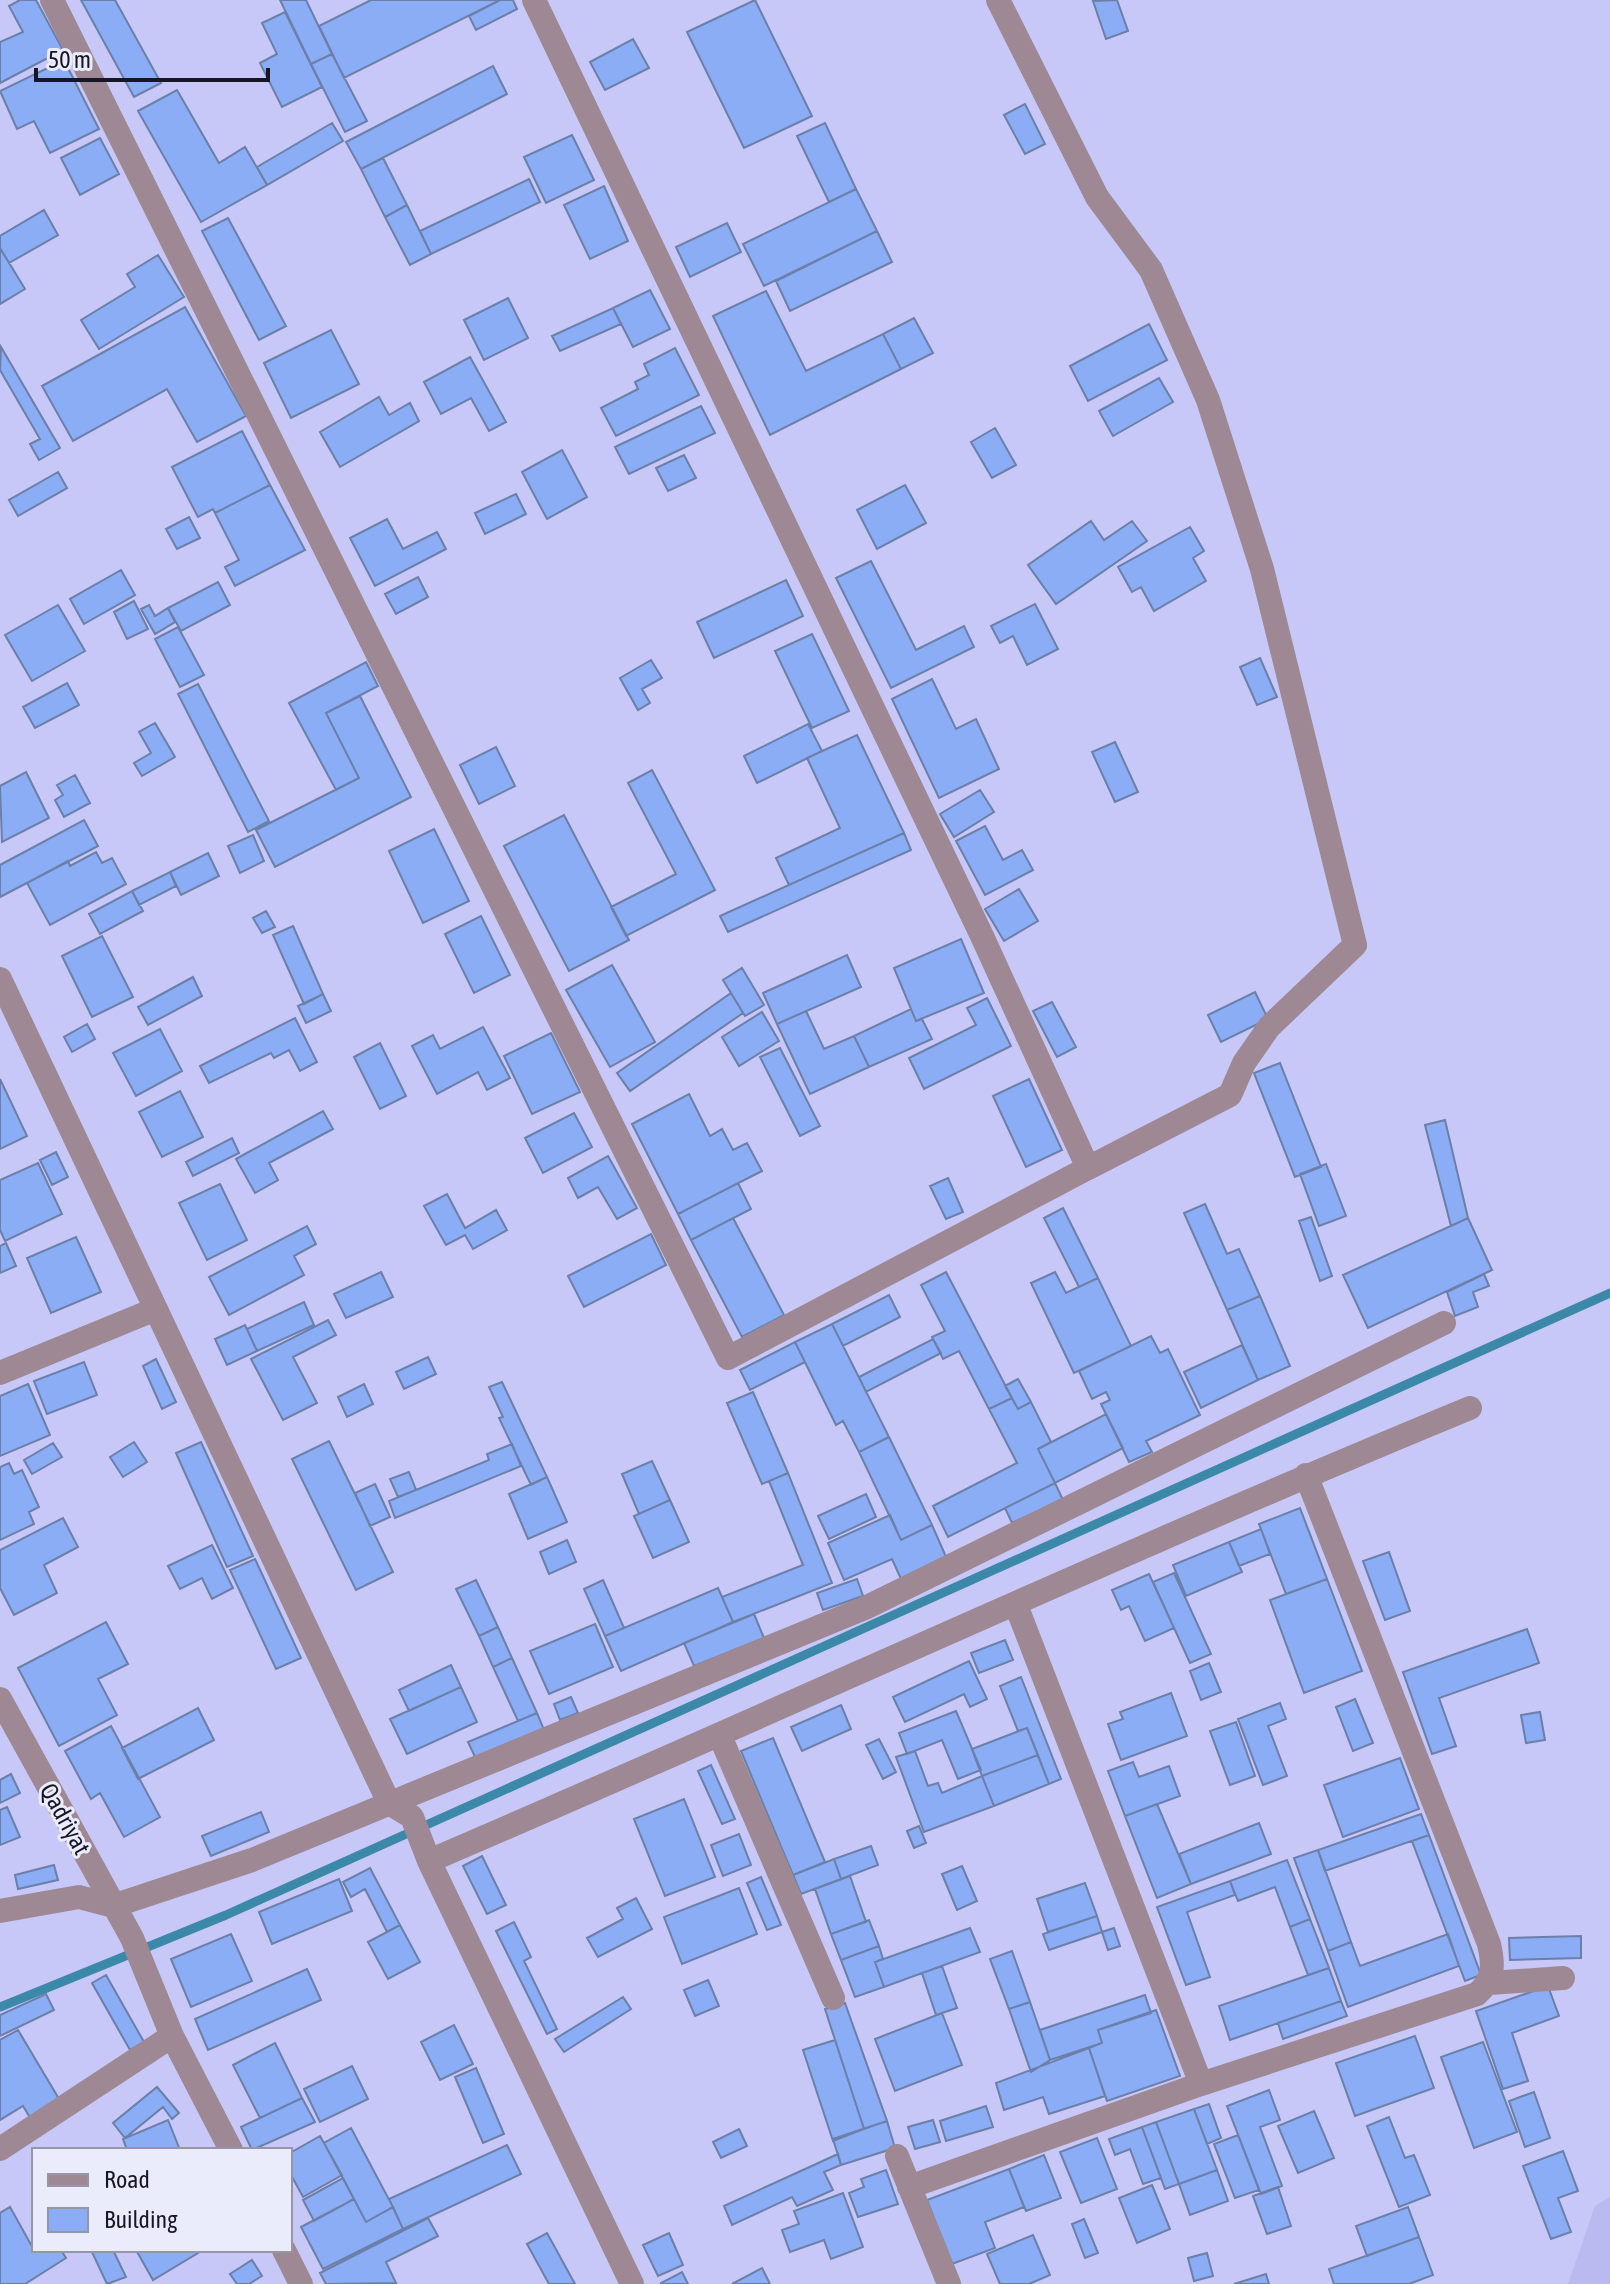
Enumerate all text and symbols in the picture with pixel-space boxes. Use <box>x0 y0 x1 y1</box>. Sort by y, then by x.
scale bar <box>36 32 268 82</box>
text: 50 m <box>48 46 91 73</box>
street label: Qadriyat <box>35 1779 96 1859</box>
legend <box>32 2148 292 2252</box>
text: Road <box>104 2166 150 2193</box>
text: Building <box>104 2206 178 2233</box>

